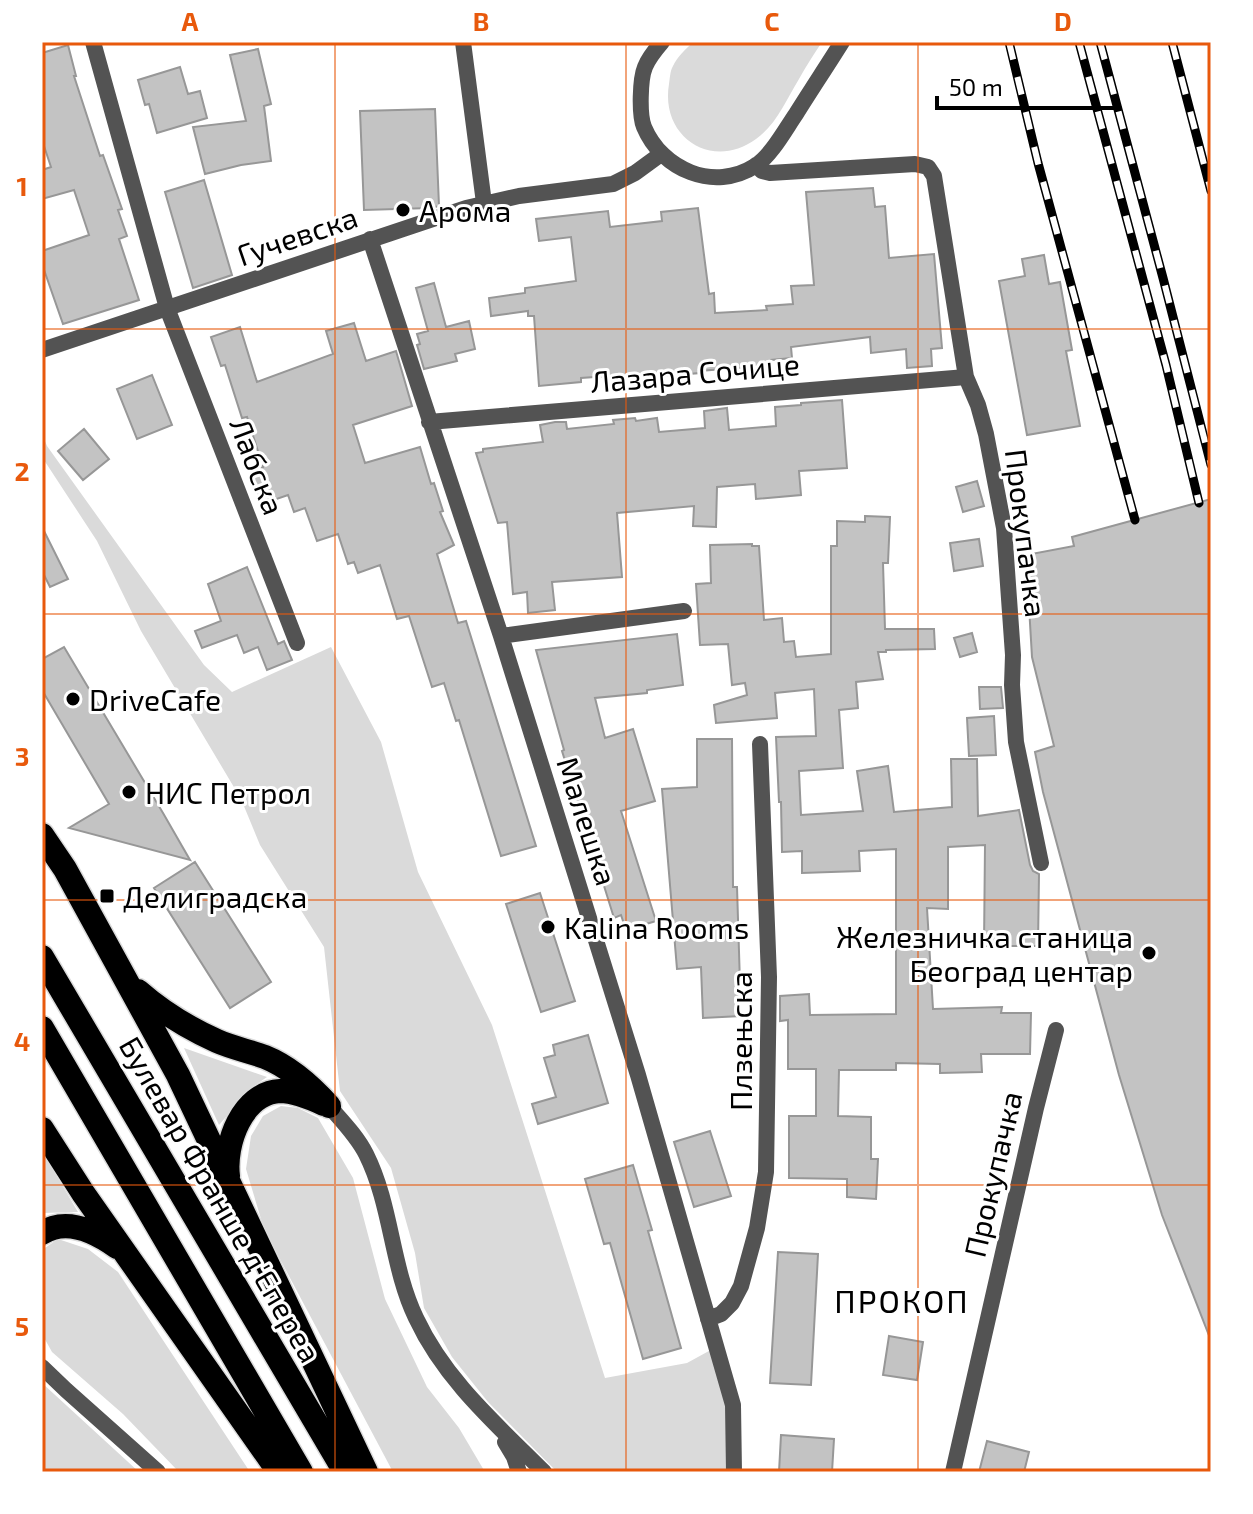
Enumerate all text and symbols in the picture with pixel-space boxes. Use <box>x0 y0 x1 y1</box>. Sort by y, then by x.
text: A <box>182 5 199 36</box>
text: B <box>473 5 489 36</box>
text: C <box>764 5 780 36</box>
text: D <box>1054 5 1072 36</box>
scale bar <box>937 60 1117 110</box>
text: 50 m <box>949 72 1003 101</box>
text: 1 <box>16 170 28 201</box>
place label: Арома <box>419 192 511 228</box>
street label: Гучевска <box>232 198 362 273</box>
marker: Арома <box>394 201 412 219</box>
street label: Лазара Сочице <box>589 345 801 399</box>
street label: Лабска <box>223 413 293 519</box>
street label: Прокупачка <box>998 447 1055 619</box>
text: 2 <box>14 455 30 486</box>
place label: DriveCafe <box>89 681 221 717</box>
marker: DriveCafe <box>64 690 82 708</box>
text: 3 <box>15 740 29 771</box>
street label: Малешка <box>550 752 626 890</box>
place label: НИС Петрол <box>145 774 311 810</box>
marker: НИС Петрол <box>120 783 138 801</box>
place label: Делиградска <box>123 878 307 914</box>
marker: Делиградска <box>98 887 116 905</box>
place label: Kalina Rooms <box>564 909 749 945</box>
marker: Kalina Rooms <box>539 918 557 936</box>
place label: Железничка станица Београд центар <box>836 918 1133 988</box>
marker: Железничка станица Београд центар <box>1140 944 1158 962</box>
street label: Плзењска <box>722 971 758 1111</box>
text: 4 <box>14 1025 30 1056</box>
street label: Булевар Франше д'Епереа <box>112 1030 329 1369</box>
street label: Прокупачка <box>955 1088 1030 1261</box>
district label: ПРОКОП <box>834 1281 970 1319</box>
text: 5 <box>15 1310 29 1341</box>

